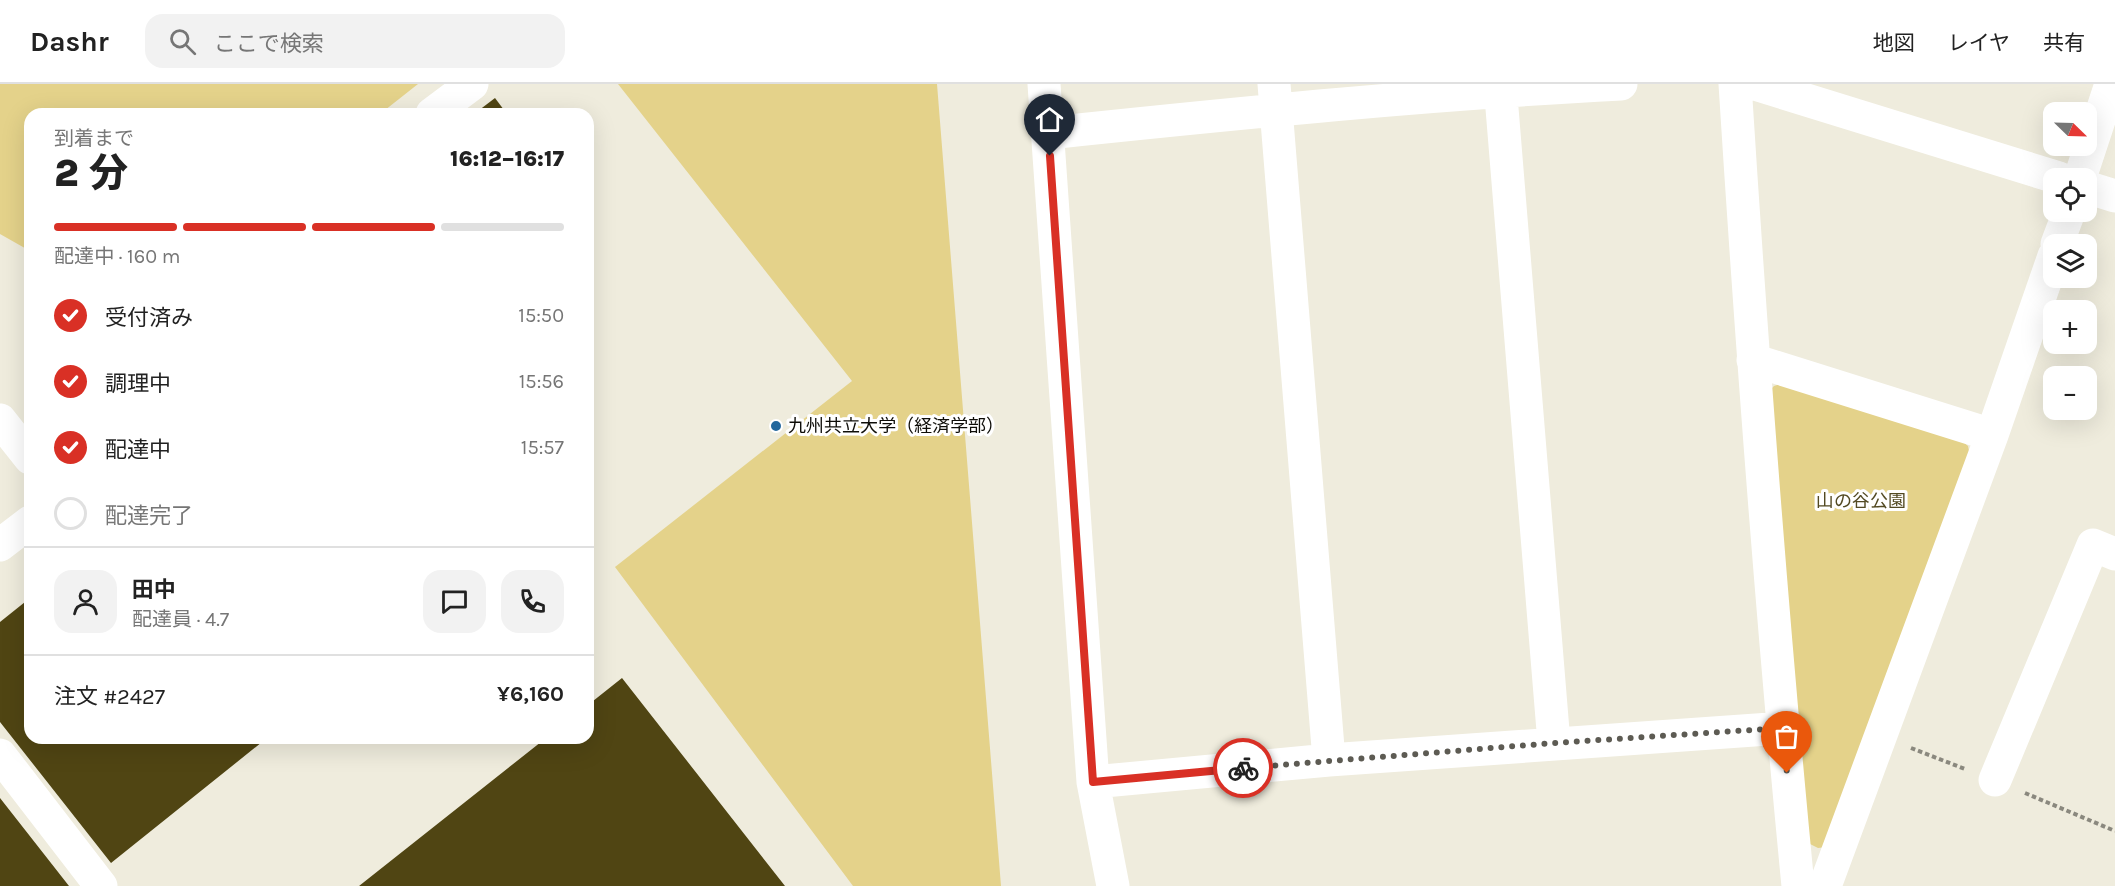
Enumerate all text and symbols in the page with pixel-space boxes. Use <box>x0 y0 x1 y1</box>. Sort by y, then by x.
search box <box>145 14 565 68</box>
text: Dashr <box>30 25 109 58</box>
icon: search <box>166 25 199 58</box>
text: ここで検索 <box>214 31 324 57</box>
text: 地図 <box>1873 31 1915 55</box>
text: レイヤ <box>1948 31 2010 55</box>
text: 共有 <box>2043 31 2085 55</box>
pin <box>1024 94 1075 156</box>
north arrow <box>2043 102 2097 156</box>
map controls <box>2043 102 2097 420</box>
icon: home <box>1033 103 1066 136</box>
text: 到着まで <box>54 127 134 150</box>
text: 16:12–16:17 <box>450 146 564 172</box>
text: 2 分 <box>54 150 128 196</box>
button: locate <box>2043 168 2097 222</box>
button: layers <box>2043 234 2097 288</box>
text: 配達中 · 160 m <box>54 245 180 268</box>
icon: check <box>54 299 87 332</box>
button: + <box>2043 300 2097 354</box>
text: 15:50 <box>518 304 564 327</box>
text: 受付済み <box>105 305 193 331</box>
icon: check <box>54 365 87 398</box>
button: − <box>2043 366 2097 420</box>
text: 15:56 <box>519 370 564 393</box>
text: 調理中 <box>105 371 171 397</box>
place label: 九州共立大学（経済学部） <box>788 415 1004 437</box>
marker: 九州共立大学（経済学部） <box>769 419 783 433</box>
icon: check <box>54 431 87 464</box>
text: 15:57 <box>521 436 564 459</box>
text: 配達中 <box>105 437 171 463</box>
park label: 山の谷公園 <box>1816 490 1906 512</box>
text: 配達完了 <box>105 503 193 529</box>
button: person <box>54 570 117 633</box>
button: chat <box>423 570 486 633</box>
button: phone <box>501 570 564 633</box>
text: 田中 <box>132 577 176 603</box>
text: 配達員 · 4.7 <box>132 608 229 631</box>
text: ¥6,160 <box>497 681 564 707</box>
text: 注文 #2427 <box>54 684 165 710</box>
pin <box>1761 711 1812 773</box>
icon: bag <box>1770 720 1803 753</box>
courier <box>1213 738 1273 798</box>
icon: bike <box>1227 752 1260 785</box>

